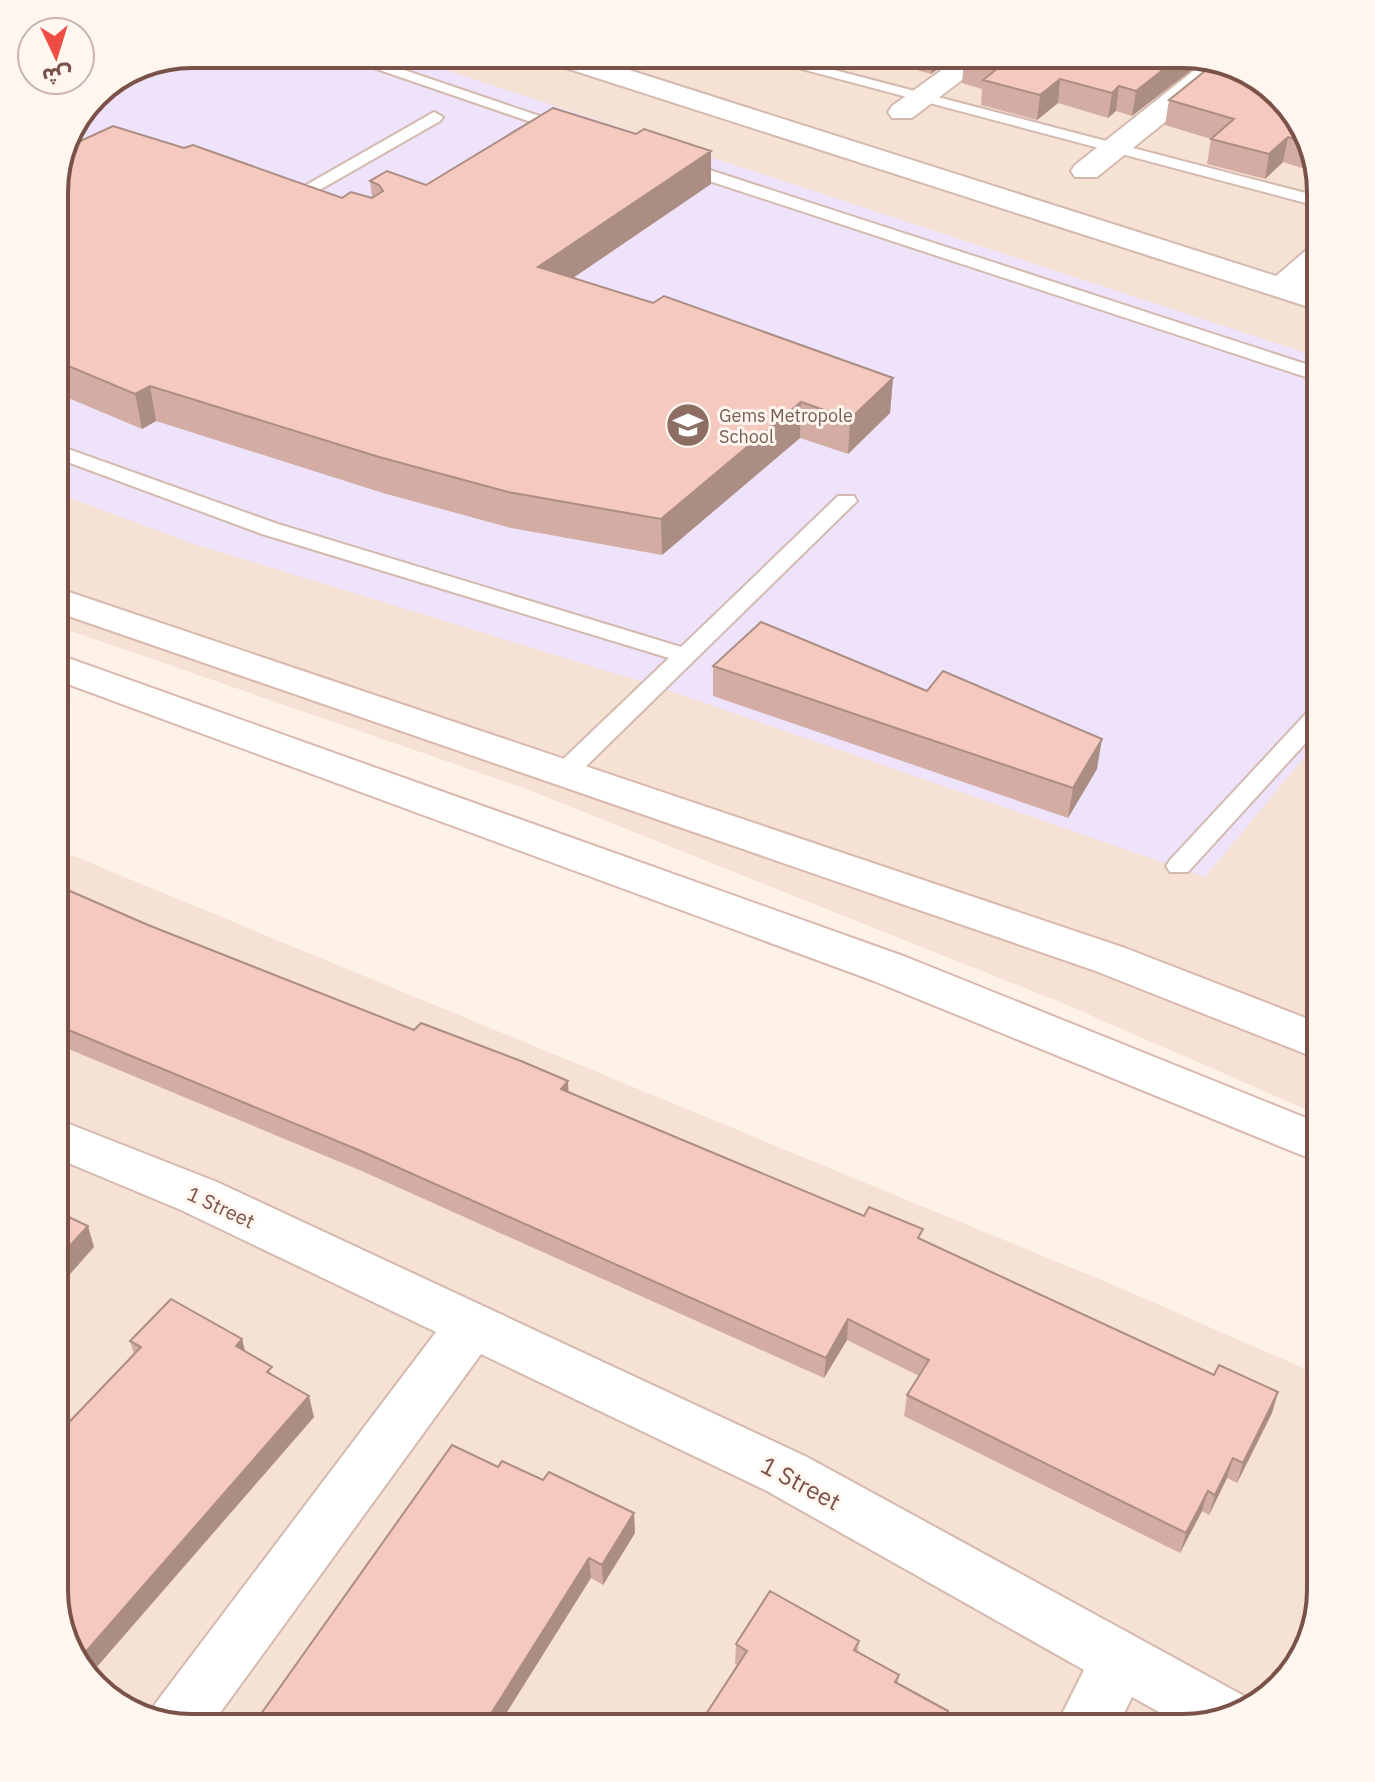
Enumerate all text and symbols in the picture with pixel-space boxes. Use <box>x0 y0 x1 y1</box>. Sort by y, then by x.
north arrow <box>16 16 96 96</box>
text: ش <box>41 61 73 92</box>
school or university icon: Gems Metropole School <box>664 401 712 449</box>
place label: Gems Metropole School <box>719 404 853 448</box>
street label: 1 Street <box>183 1180 259 1234</box>
street label: 1 Street <box>756 1449 846 1517</box>

